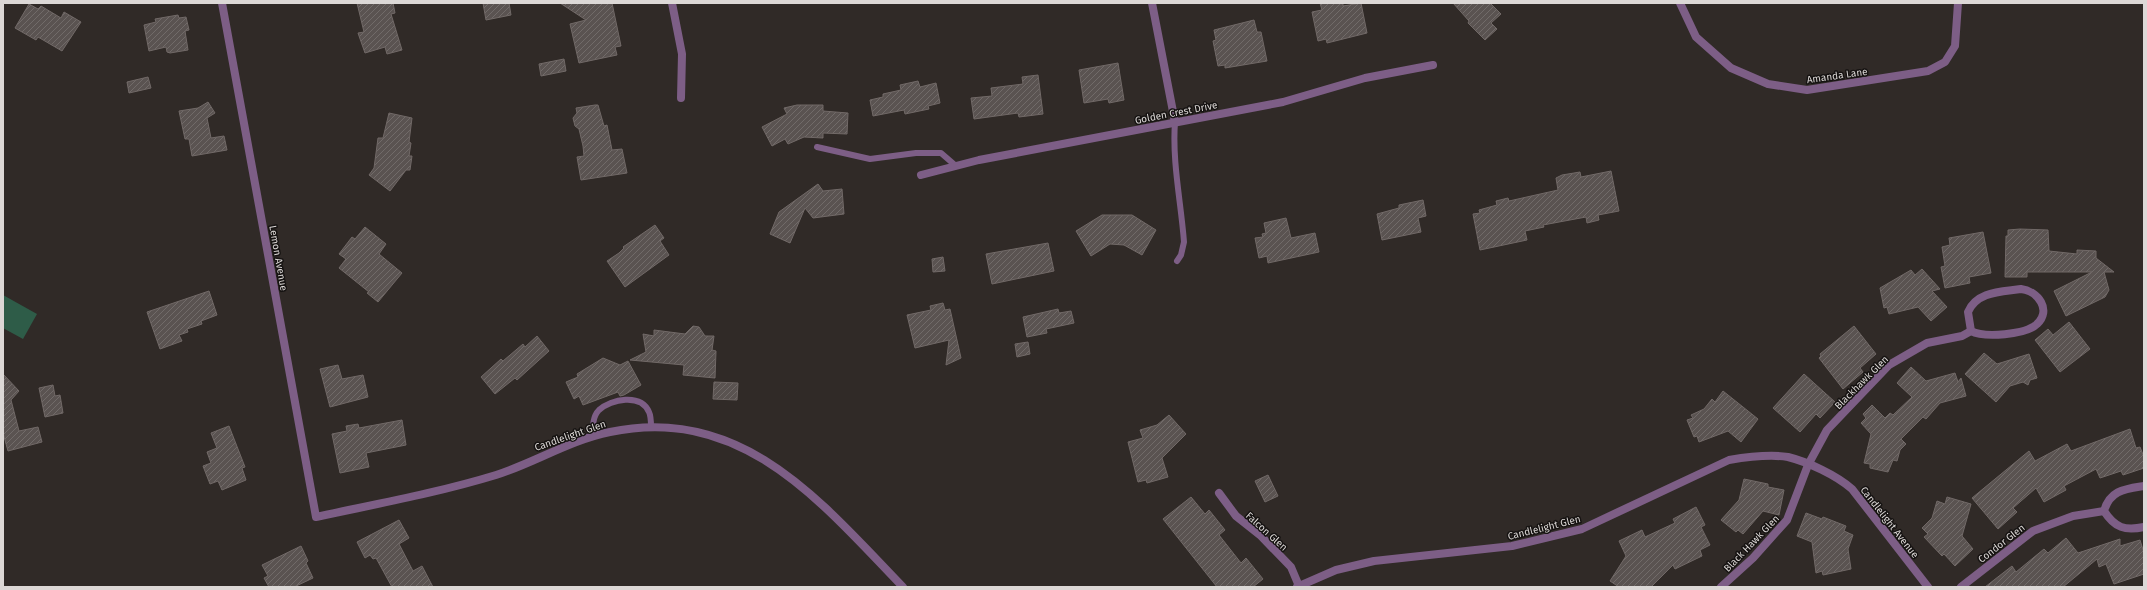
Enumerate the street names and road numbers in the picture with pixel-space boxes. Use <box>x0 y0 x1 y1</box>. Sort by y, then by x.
street label: Amanda Lane <box>1806 66 1868 86</box>
street label: Golden Crest Drive <box>1134 99 1218 127</box>
street label: Lemon Avenue <box>266 224 290 292</box>
street label: Blackhawk Glen <box>1832 353 1891 412</box>
street label: Candlelight Glen <box>533 418 608 454</box>
street label: Candlelight Avenue <box>1858 484 1921 561</box>
street label: Falcon Glen <box>1243 510 1290 554</box>
street label: Candlelight Glen <box>1507 513 1582 543</box>
street label: Black Hawk Glen <box>1721 513 1782 575</box>
street label: Condor Glen <box>1976 522 2027 566</box>

